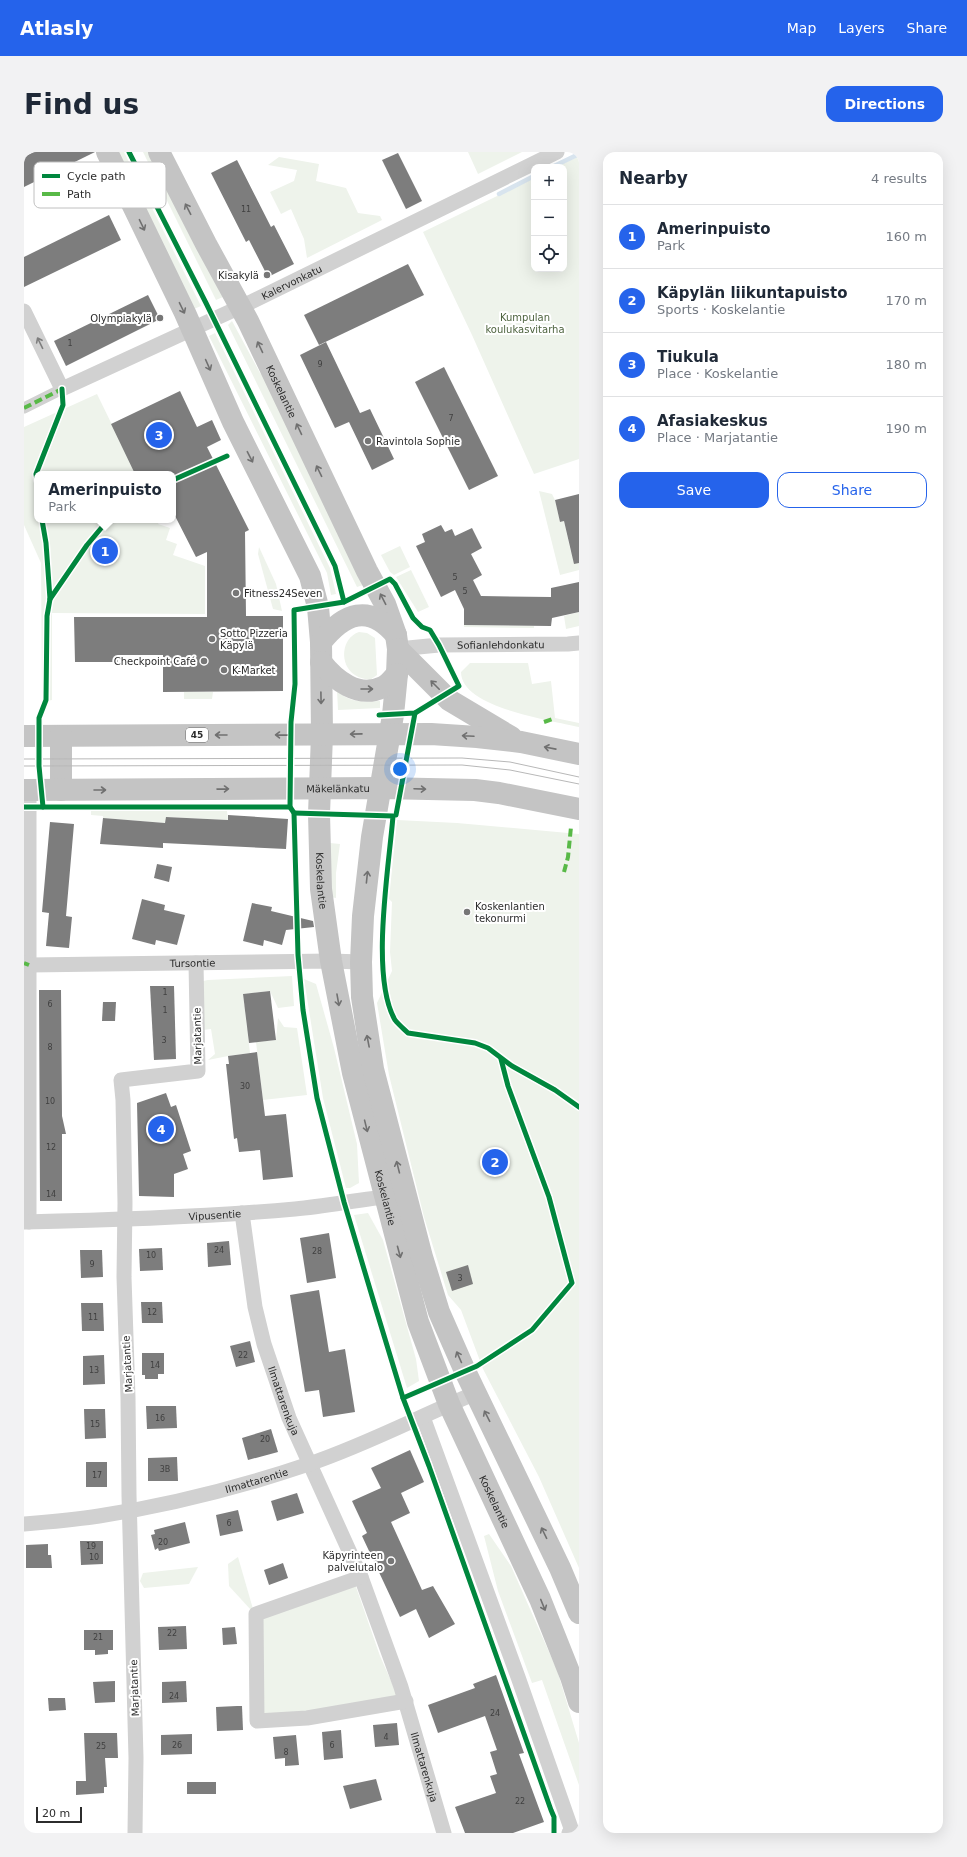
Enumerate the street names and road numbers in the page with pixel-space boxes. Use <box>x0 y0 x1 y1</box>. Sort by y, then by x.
street label: Kalervonkatu <box>260 263 324 302</box>
street label: Koskelantie <box>264 363 298 420</box>
street label: Sofianlehdonkatu <box>457 639 545 651</box>
road number: 45 <box>186 728 208 742</box>
street label: Mäkelänkatu <box>306 783 370 794</box>
street label: Koskelantie <box>314 852 329 910</box>
street label: Tursontie <box>169 958 215 969</box>
street label: Marjatantie <box>192 1007 203 1065</box>
street label: Koskelantie <box>373 1169 398 1227</box>
street label: Vipusentie <box>188 1208 242 1222</box>
street label: Marjatantie <box>121 1335 134 1393</box>
street label: Ilmattarenkuja <box>266 1365 301 1437</box>
street label: Ilmattarentie <box>224 1466 289 1495</box>
street label: Koskelantie <box>477 1474 511 1530</box>
street label: Marjatantie <box>128 1659 141 1717</box>
street label: Ilmattarenkuja <box>409 1731 440 1804</box>

